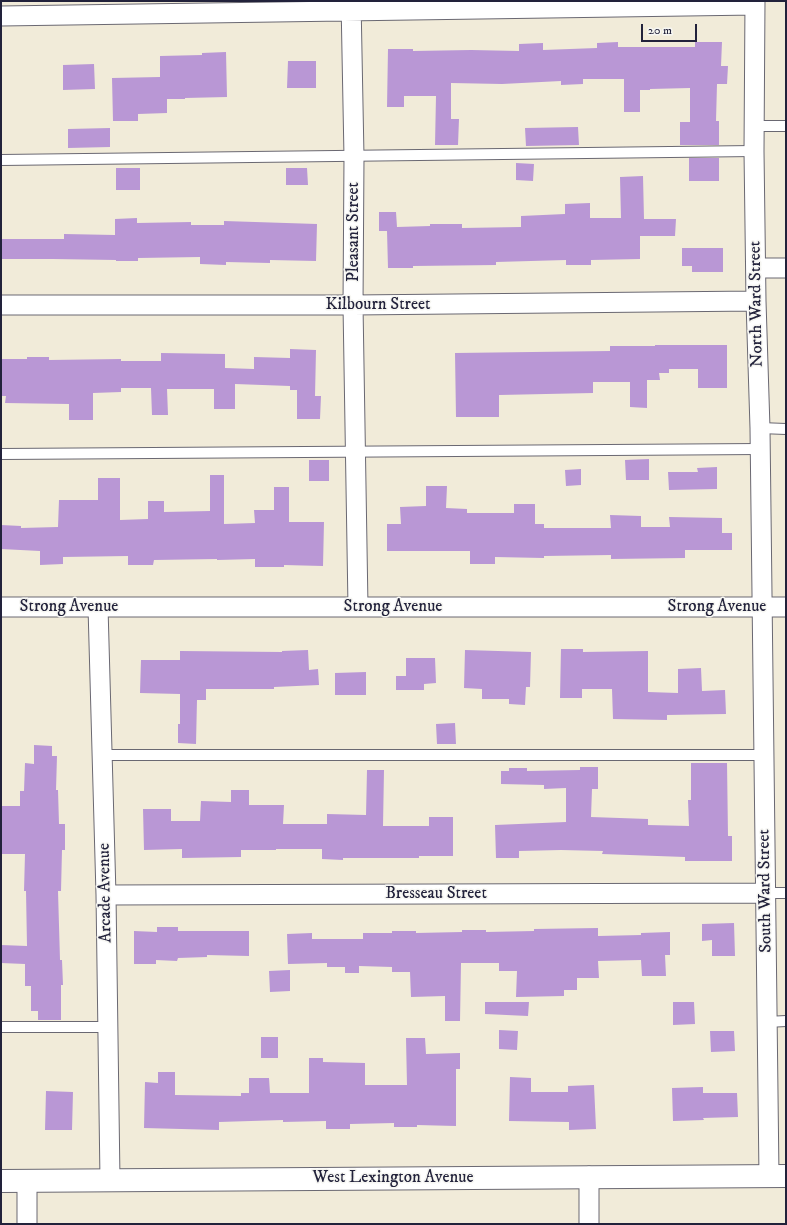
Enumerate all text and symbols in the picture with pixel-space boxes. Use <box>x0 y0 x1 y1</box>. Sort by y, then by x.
scale bar <box>643 16 699 42</box>
text: 20 m <box>648 23 672 38</box>
street label: Pleasant Street <box>344 182 364 282</box>
street label: North Ward Street <box>746 241 768 367</box>
street label: Kilbourn Street <box>326 295 430 315</box>
street label: Strong Avenue <box>20 597 118 617</box>
street label: Strong Avenue <box>344 597 442 617</box>
street label: Strong Avenue <box>668 597 766 617</box>
street label: South Ward Street <box>755 829 777 953</box>
street label: Arcade Avenue <box>95 843 117 943</box>
street label: Bresseau Street <box>385 884 487 904</box>
street label: West Lexington Avenue <box>312 1168 474 1188</box>

